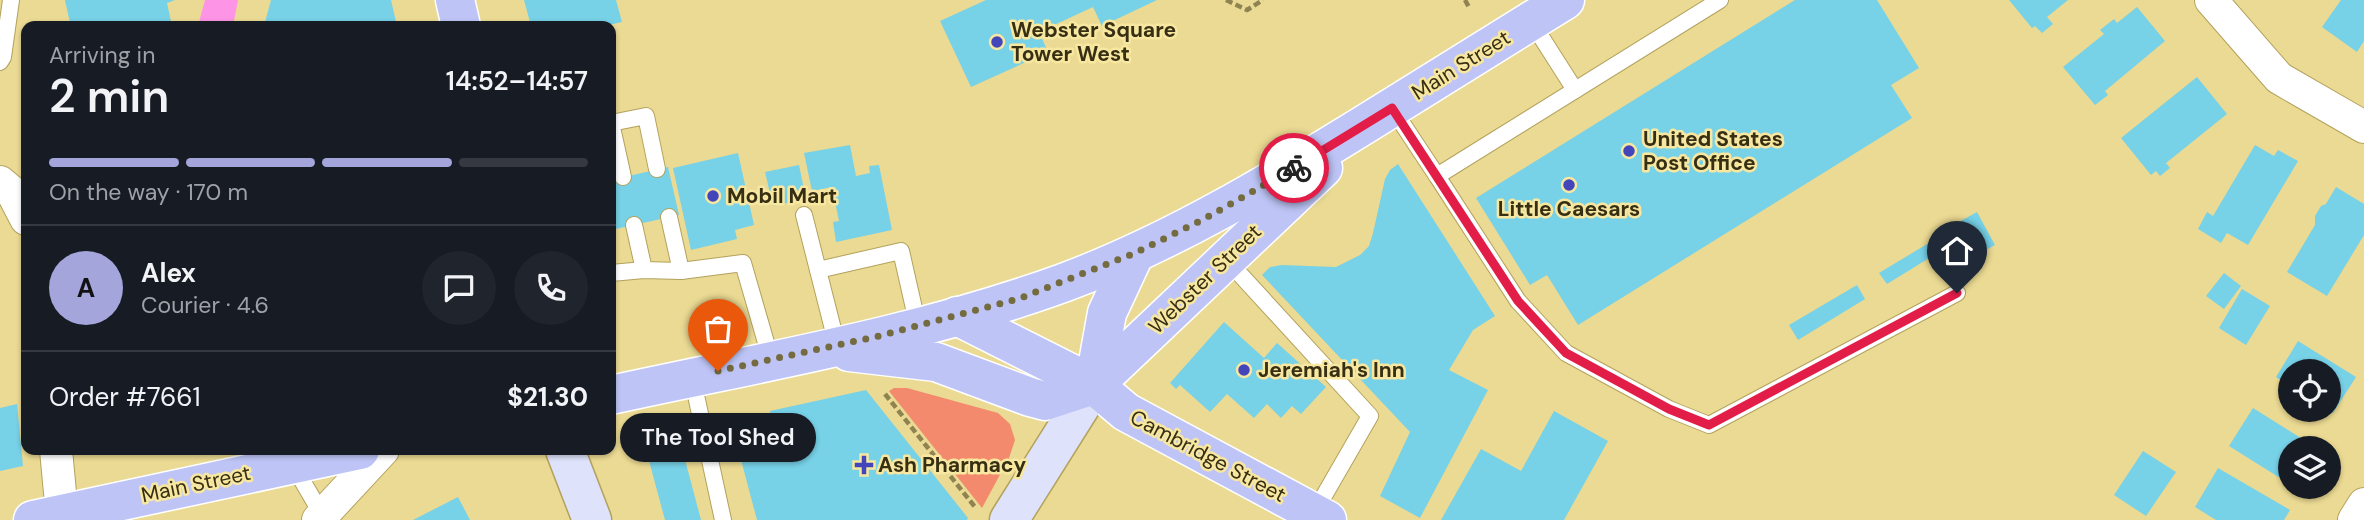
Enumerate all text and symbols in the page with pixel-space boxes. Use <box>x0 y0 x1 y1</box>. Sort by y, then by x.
place label: Webster Square Tower West <box>1011 16 1176 68</box>
street label: Main Street <box>1406 24 1516 106</box>
marker: Webster Square Tower West <box>989 34 1005 50</box>
text: Arriving in <box>49 40 155 70</box>
text: 14:52–14:57 <box>446 64 588 98</box>
text: 2 min <box>49 66 169 126</box>
place label: United States Post Office <box>1643 125 1783 177</box>
courier <box>1259 133 1329 203</box>
marker: United States Post Office <box>1621 143 1637 159</box>
icon: bike <box>1275 149 1313 187</box>
text: On the way · 170 m <box>49 177 248 207</box>
marker: Little Caesars <box>1561 177 1577 193</box>
place label: Mobil Mart <box>727 182 837 210</box>
marker: Mobil Mart <box>705 188 721 204</box>
place label: Little Caesars <box>1498 195 1640 223</box>
street label: Webster Street <box>1142 218 1268 340</box>
pin <box>1927 221 1987 293</box>
icon: home <box>1938 232 1976 270</box>
button: chat <box>422 251 496 325</box>
button: phone <box>514 251 588 325</box>
text: Alex <box>141 256 196 290</box>
text: A <box>77 271 95 305</box>
text: Courier · 4.6 <box>141 290 269 320</box>
pin <box>688 299 748 371</box>
icon: bag <box>699 310 737 348</box>
place label: Jeremiah's Inn <box>1258 356 1405 384</box>
map controls <box>2278 359 2341 499</box>
button: locate <box>2278 359 2341 422</box>
marker: Jeremiah's Inn <box>1236 362 1252 378</box>
text: Order #7661 <box>49 380 201 414</box>
text: $21.30 <box>507 380 588 414</box>
street label: Cambridge Street <box>1125 403 1291 509</box>
callout: The Tool Shed <box>620 413 816 462</box>
text: The Tool Shed <box>641 422 795 452</box>
button: layers <box>2278 436 2341 499</box>
place label: Ash Pharmacy <box>878 451 1027 479</box>
marker: Ash Pharmacy <box>856 457 872 473</box>
street label: Main Street <box>139 459 253 509</box>

